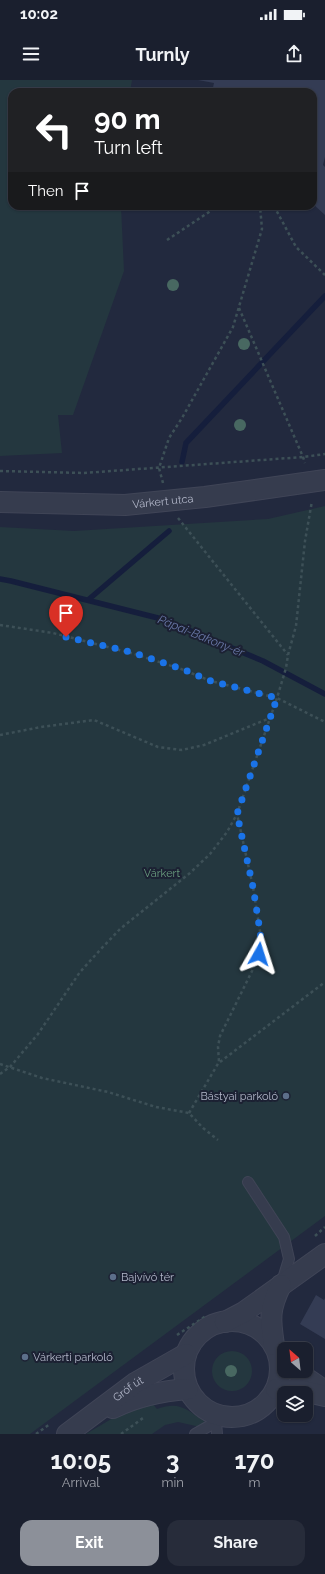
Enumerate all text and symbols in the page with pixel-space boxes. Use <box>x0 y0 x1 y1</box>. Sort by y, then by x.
text: 10:02 <box>20 5 58 23</box>
icon: menu <box>20 43 42 65</box>
icon: share <box>283 43 305 65</box>
text: Turnly <box>135 44 190 65</box>
text: 90 m <box>94 103 160 136</box>
icon: left <box>28 104 80 156</box>
text: Turn left <box>94 137 163 158</box>
icon: arrive <box>71 180 93 202</box>
text: Then <box>28 182 63 200</box>
street label: Várkert utca <box>132 492 194 511</box>
pin <box>49 596 83 637</box>
icon: arrive <box>55 602 77 624</box>
water label: Pápai-Bakony-ér <box>156 612 247 660</box>
park label: Várkert <box>144 867 180 880</box>
position arrow <box>238 933 280 975</box>
place label: Bástyai parkoló <box>200 1090 278 1103</box>
marker: Bástyai parkoló <box>281 1091 291 1101</box>
place label: Bajvívó tér <box>121 1271 174 1284</box>
marker: Bajvívó tér <box>108 1272 118 1282</box>
north arrow <box>277 1342 313 1378</box>
map controls <box>277 1342 313 1422</box>
place label: Várkerti parkoló <box>33 1351 113 1364</box>
marker: Várkerti parkoló <box>20 1352 30 1362</box>
street label: Gróf út <box>110 1374 146 1404</box>
button: layers <box>277 1386 313 1422</box>
text: 10:05 <box>51 1446 111 1475</box>
text: 3 <box>166 1446 179 1475</box>
text: 170 <box>234 1446 275 1475</box>
text: Arrival <box>62 1475 100 1490</box>
text: min <box>162 1475 184 1490</box>
text: m <box>248 1475 260 1490</box>
button: Exit <box>20 1520 159 1566</box>
button: Share <box>167 1520 305 1566</box>

